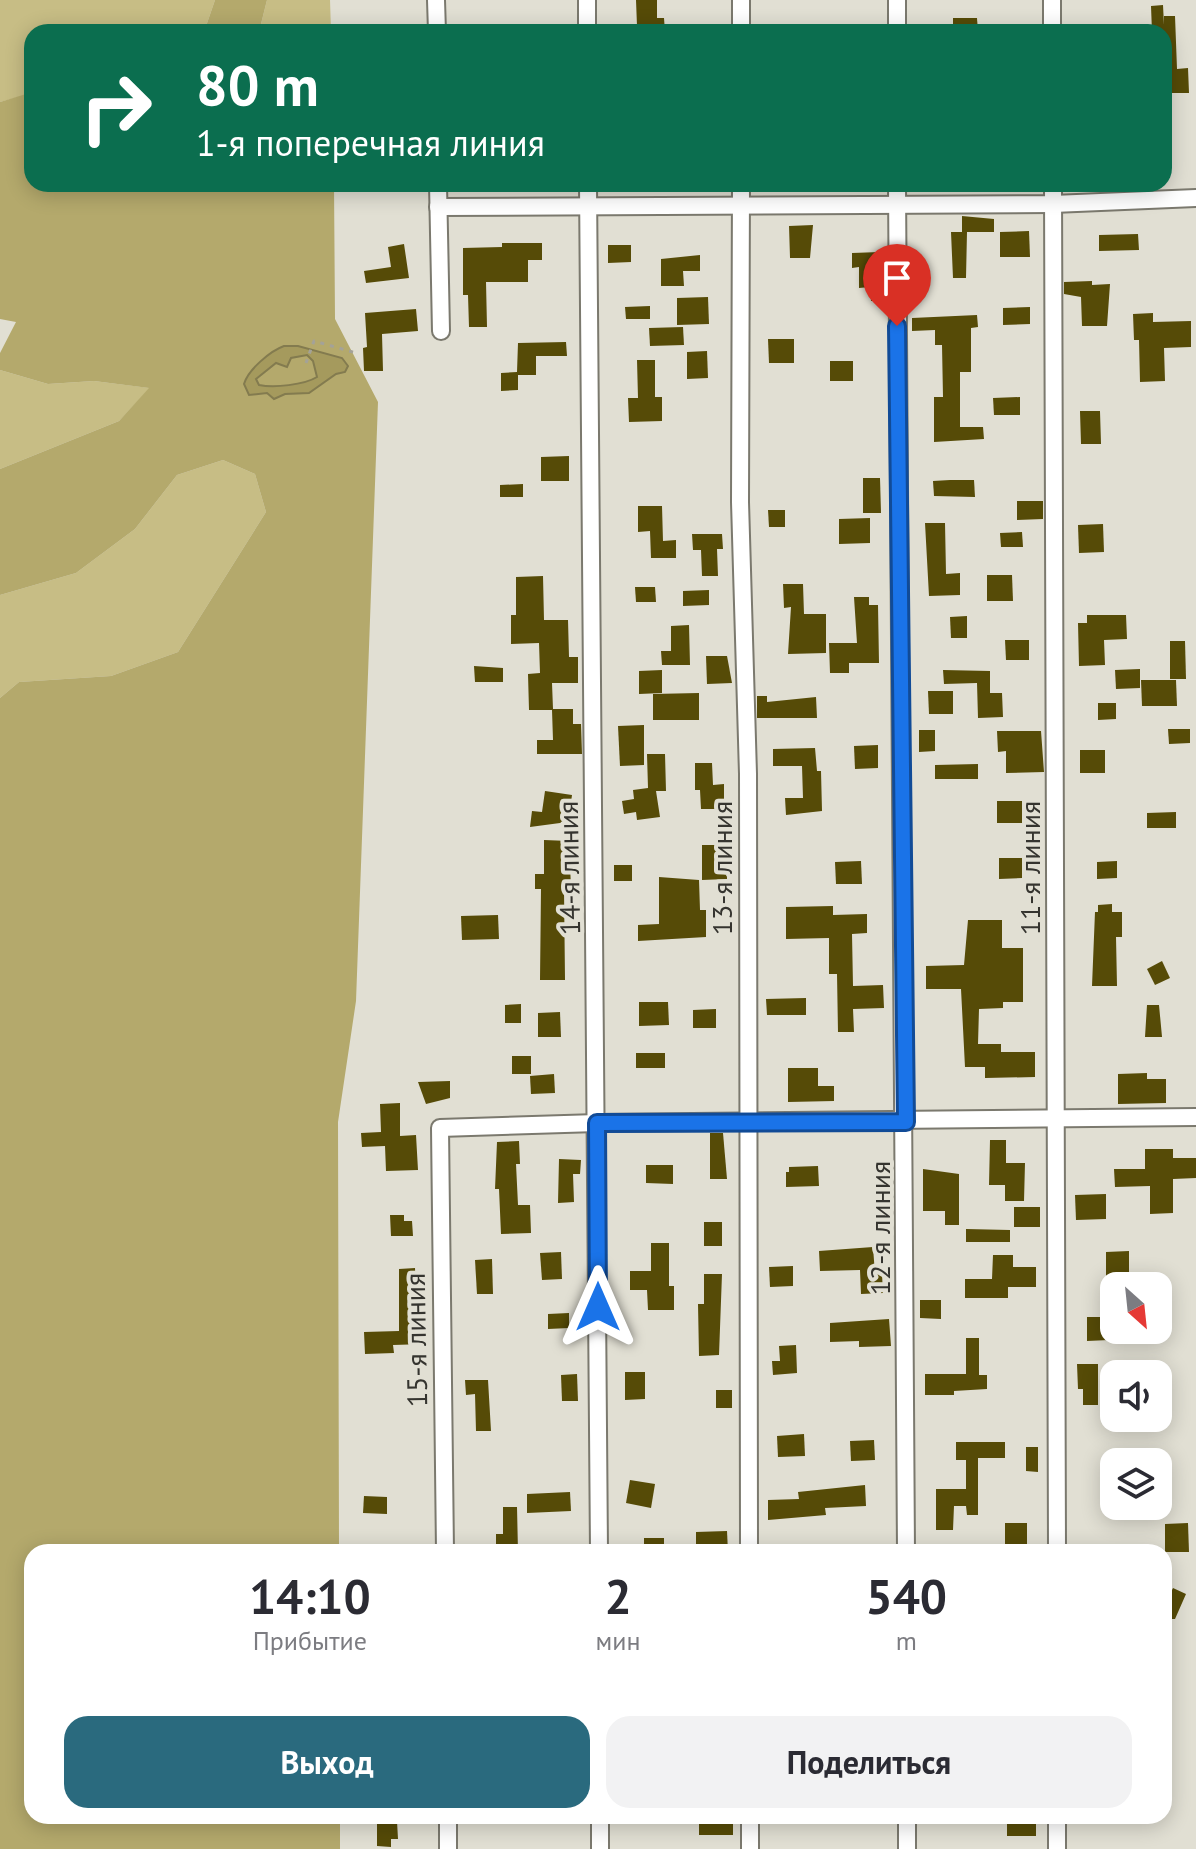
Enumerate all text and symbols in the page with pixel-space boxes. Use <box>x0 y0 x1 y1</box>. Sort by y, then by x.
text: 80 m <box>196 49 319 121</box>
icon: right <box>64 56 168 160</box>
text: 1-я поперечная линия <box>196 119 545 166</box>
pin <box>863 244 931 326</box>
icon: arrive <box>875 256 919 300</box>
street label: 14-я линия <box>549 800 588 936</box>
street label: 13-я линия <box>703 801 740 935</box>
street label: 11-я линия <box>1011 801 1048 935</box>
street label: 12-я линия <box>861 1161 898 1295</box>
position arrow <box>556 1265 640 1349</box>
street label: 15-я линия <box>396 1272 435 1408</box>
north arrow <box>1100 1272 1172 1344</box>
map controls <box>1100 1272 1172 1520</box>
button: sound <box>1100 1360 1172 1432</box>
button: layers <box>1100 1448 1172 1520</box>
text: 14:10 <box>249 1565 371 1627</box>
text: 2 <box>604 1565 632 1627</box>
text: 540 <box>865 1565 947 1627</box>
text: Прибытие <box>253 1624 367 1657</box>
text: мин <box>596 1624 641 1657</box>
text: m <box>896 1624 917 1657</box>
button: Выход <box>64 1716 590 1808</box>
button: Поделиться <box>606 1716 1132 1808</box>

